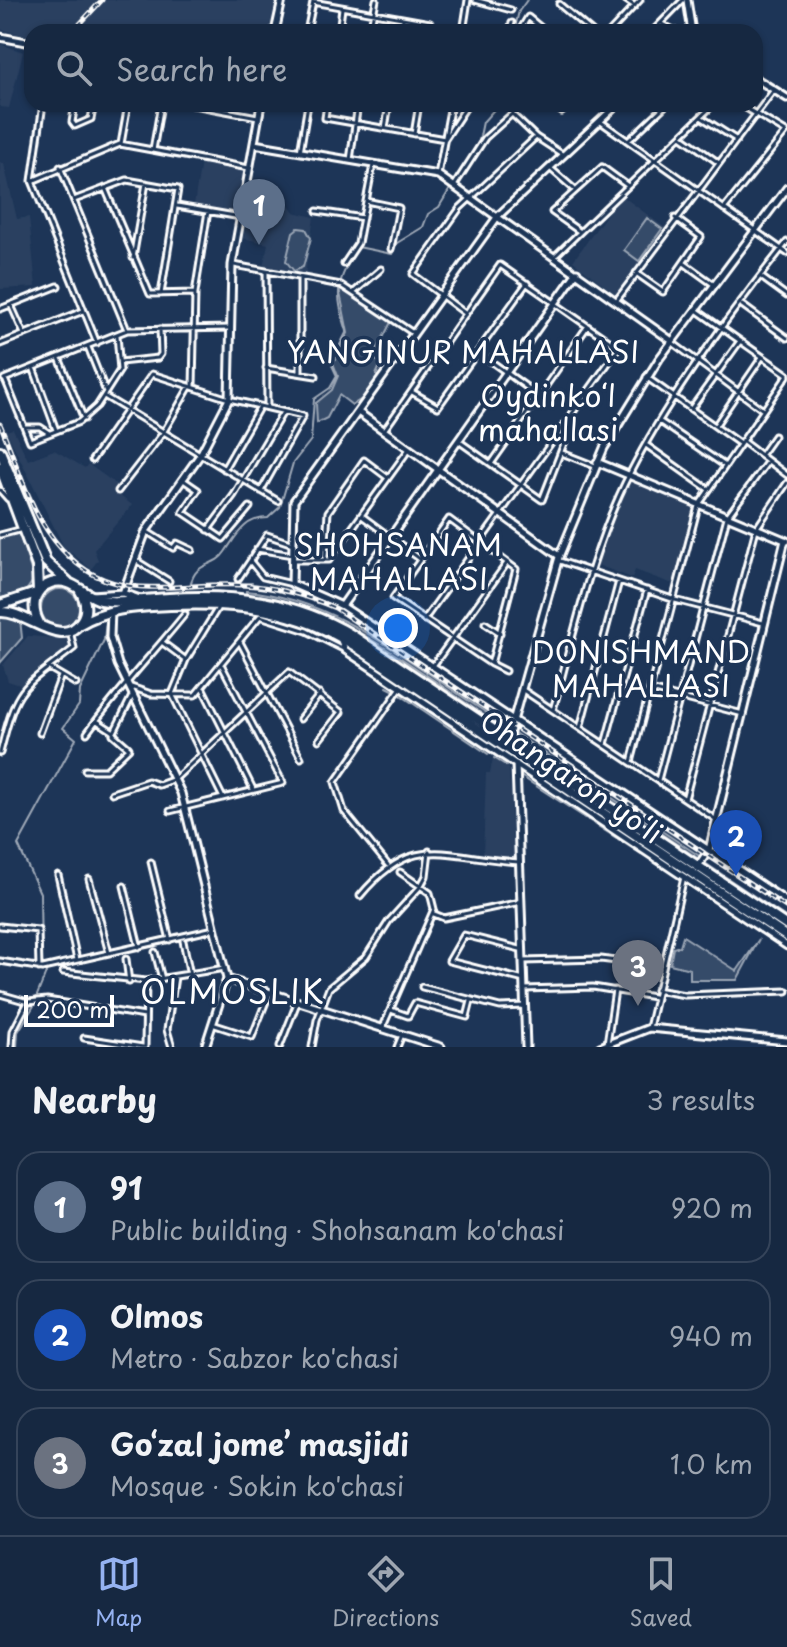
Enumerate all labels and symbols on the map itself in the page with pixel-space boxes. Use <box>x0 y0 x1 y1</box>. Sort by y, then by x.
pin: 1 <box>233 179 285 245</box>
district label: YANGINUR MAHALLASI <box>287 328 639 373</box>
district label: Oydinkoʻl mahallasi <box>478 372 618 451</box>
district label: SHOHSANAM MAHALLASI <box>296 521 502 600</box>
your location <box>378 608 418 648</box>
district label: DONISHMAND MAHALLASI <box>532 628 750 707</box>
street label: Ohangaron yoʻli <box>472 699 672 853</box>
pin: 2 <box>710 810 762 876</box>
pin: 3 <box>612 940 664 1006</box>
district label: OLMOSLIK <box>140 967 326 1015</box>
scale bar <box>24 991 114 1027</box>

